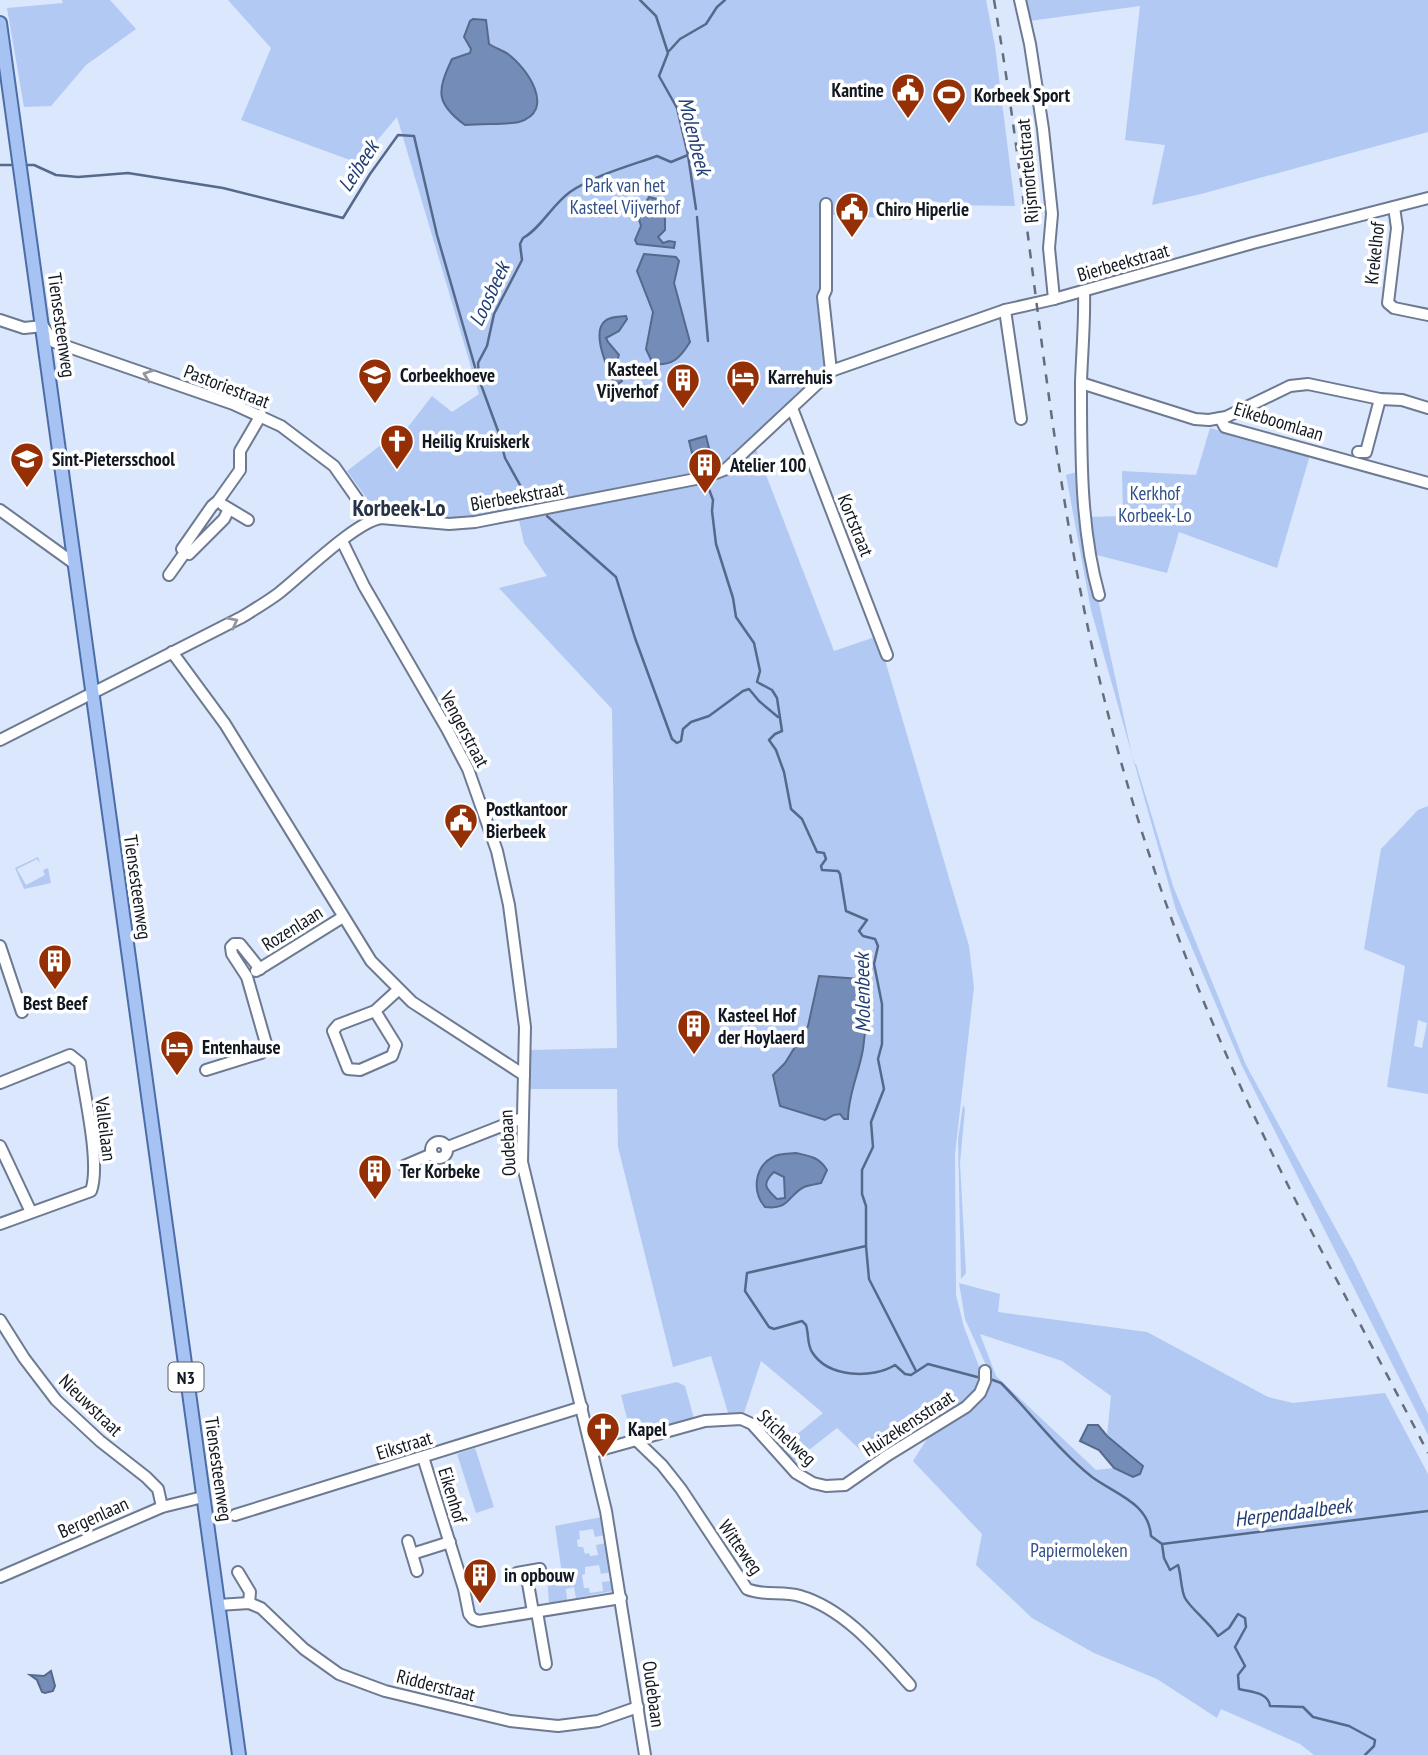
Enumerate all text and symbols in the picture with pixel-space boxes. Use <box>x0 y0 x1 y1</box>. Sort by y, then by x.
public building icon: Kantine <box>889 71 927 120</box>
sports icon: Korbeek Sport <box>930 76 968 125</box>
place label: Kantine <box>832 78 884 102</box>
place label: Korbeek Sport <box>974 83 1070 107</box>
water label: Molenbeek <box>672 94 718 181</box>
street label: Rijsmortelstraat <box>1010 117 1044 224</box>
water label: Leibeek <box>332 133 386 197</box>
park label: Park van het Kasteel Vijverhof <box>570 173 681 219</box>
public building icon: Chiro Hiperlie <box>833 190 871 239</box>
place label: Chiro Hiperlie <box>876 197 969 221</box>
street label: Krekelhof <box>1359 219 1389 285</box>
street label: Bierbeekstraat <box>1074 237 1172 287</box>
water label: Loosbeek <box>463 255 517 330</box>
street label: Tiensesteenweg <box>43 271 81 379</box>
school or university icon: Corbeekhoeve <box>356 356 394 405</box>
place label: Kasteel Vijverhof <box>596 357 659 403</box>
hotel icon: Karrehuis <box>724 358 762 407</box>
street label: Pastoriestraat <box>181 359 274 414</box>
building icon: Kasteel Vijverhof <box>664 361 702 410</box>
place label: Corbeekhoeve <box>400 363 495 387</box>
place label: Karrehuis <box>768 365 833 389</box>
one-way arrow <box>143 369 155 383</box>
street label: Eikeboomlaan <box>1231 396 1327 446</box>
church icon: Heilig Kruiskerk <box>378 422 416 471</box>
place label: Heilig Kruiskerk <box>422 429 530 453</box>
school or university icon: Sint-Pietersschool <box>8 440 46 489</box>
building icon: Atelier 100 <box>686 446 724 495</box>
place label: Sint-Pietersschool <box>52 447 175 471</box>
place label: Atelier 100 <box>729 453 806 477</box>
street label: Bierbeekstraat <box>468 476 566 516</box>
park label: Kerkhof Korbeek-Lo <box>1118 481 1192 527</box>
street label: Kortstraat <box>833 490 880 560</box>
district label: Korbeek-Lo <box>353 493 445 522</box>
one-way arrow <box>226 616 239 630</box>
street label: Vengerstraat <box>435 686 495 772</box>
place label: Postkantoor Bierbeek <box>486 797 568 843</box>
public building icon: Postkantoor Bierbeek <box>442 801 480 850</box>
street label: Tiensesteenweg <box>119 833 157 941</box>
street label: Rozenlaan <box>257 900 327 956</box>
building icon: Best Beef <box>36 942 74 991</box>
water label: Molenbeek <box>848 950 876 1033</box>
place label: Best Beef <box>23 991 88 1015</box>
place label: Kasteel Hof der Hoylaerd <box>718 1003 805 1049</box>
building icon: Kasteel Hof der Hoylaerd <box>675 1007 713 1056</box>
hotel icon: Entenhause <box>158 1028 196 1077</box>
place label: Entenhause <box>202 1035 281 1059</box>
street label: Valleilaan <box>90 1095 122 1162</box>
street label: Oudebaan <box>493 1109 521 1177</box>
building icon: Ter Korbeke <box>356 1152 394 1201</box>
place label: Ter Korbeke <box>400 1159 480 1183</box>
road number: N3 <box>168 1362 204 1392</box>
street label: Nieuwstraat <box>54 1369 128 1442</box>
street label: Huizekensstraat <box>858 1384 959 1461</box>
street label: Stichelweg <box>753 1404 821 1470</box>
church icon: Kapel <box>584 1410 622 1459</box>
street label: Tiensesteenweg <box>200 1415 238 1523</box>
place label: Kapel <box>628 1417 667 1441</box>
street label: Eikstraat <box>373 1425 435 1465</box>
street label: Eikenhof <box>433 1464 473 1527</box>
street label: Bergenlaan <box>54 1491 132 1543</box>
water label: Herpendaalbeek <box>1233 1491 1356 1533</box>
street label: Witteweg <box>713 1515 769 1579</box>
park label: Papiermoleken <box>1030 1538 1128 1562</box>
building icon: in opbouw <box>461 1556 499 1605</box>
place label: in opbouw <box>504 1563 575 1587</box>
street label: Oudebaan <box>637 1659 671 1729</box>
street label: Ridderstraat <box>394 1664 478 1707</box>

